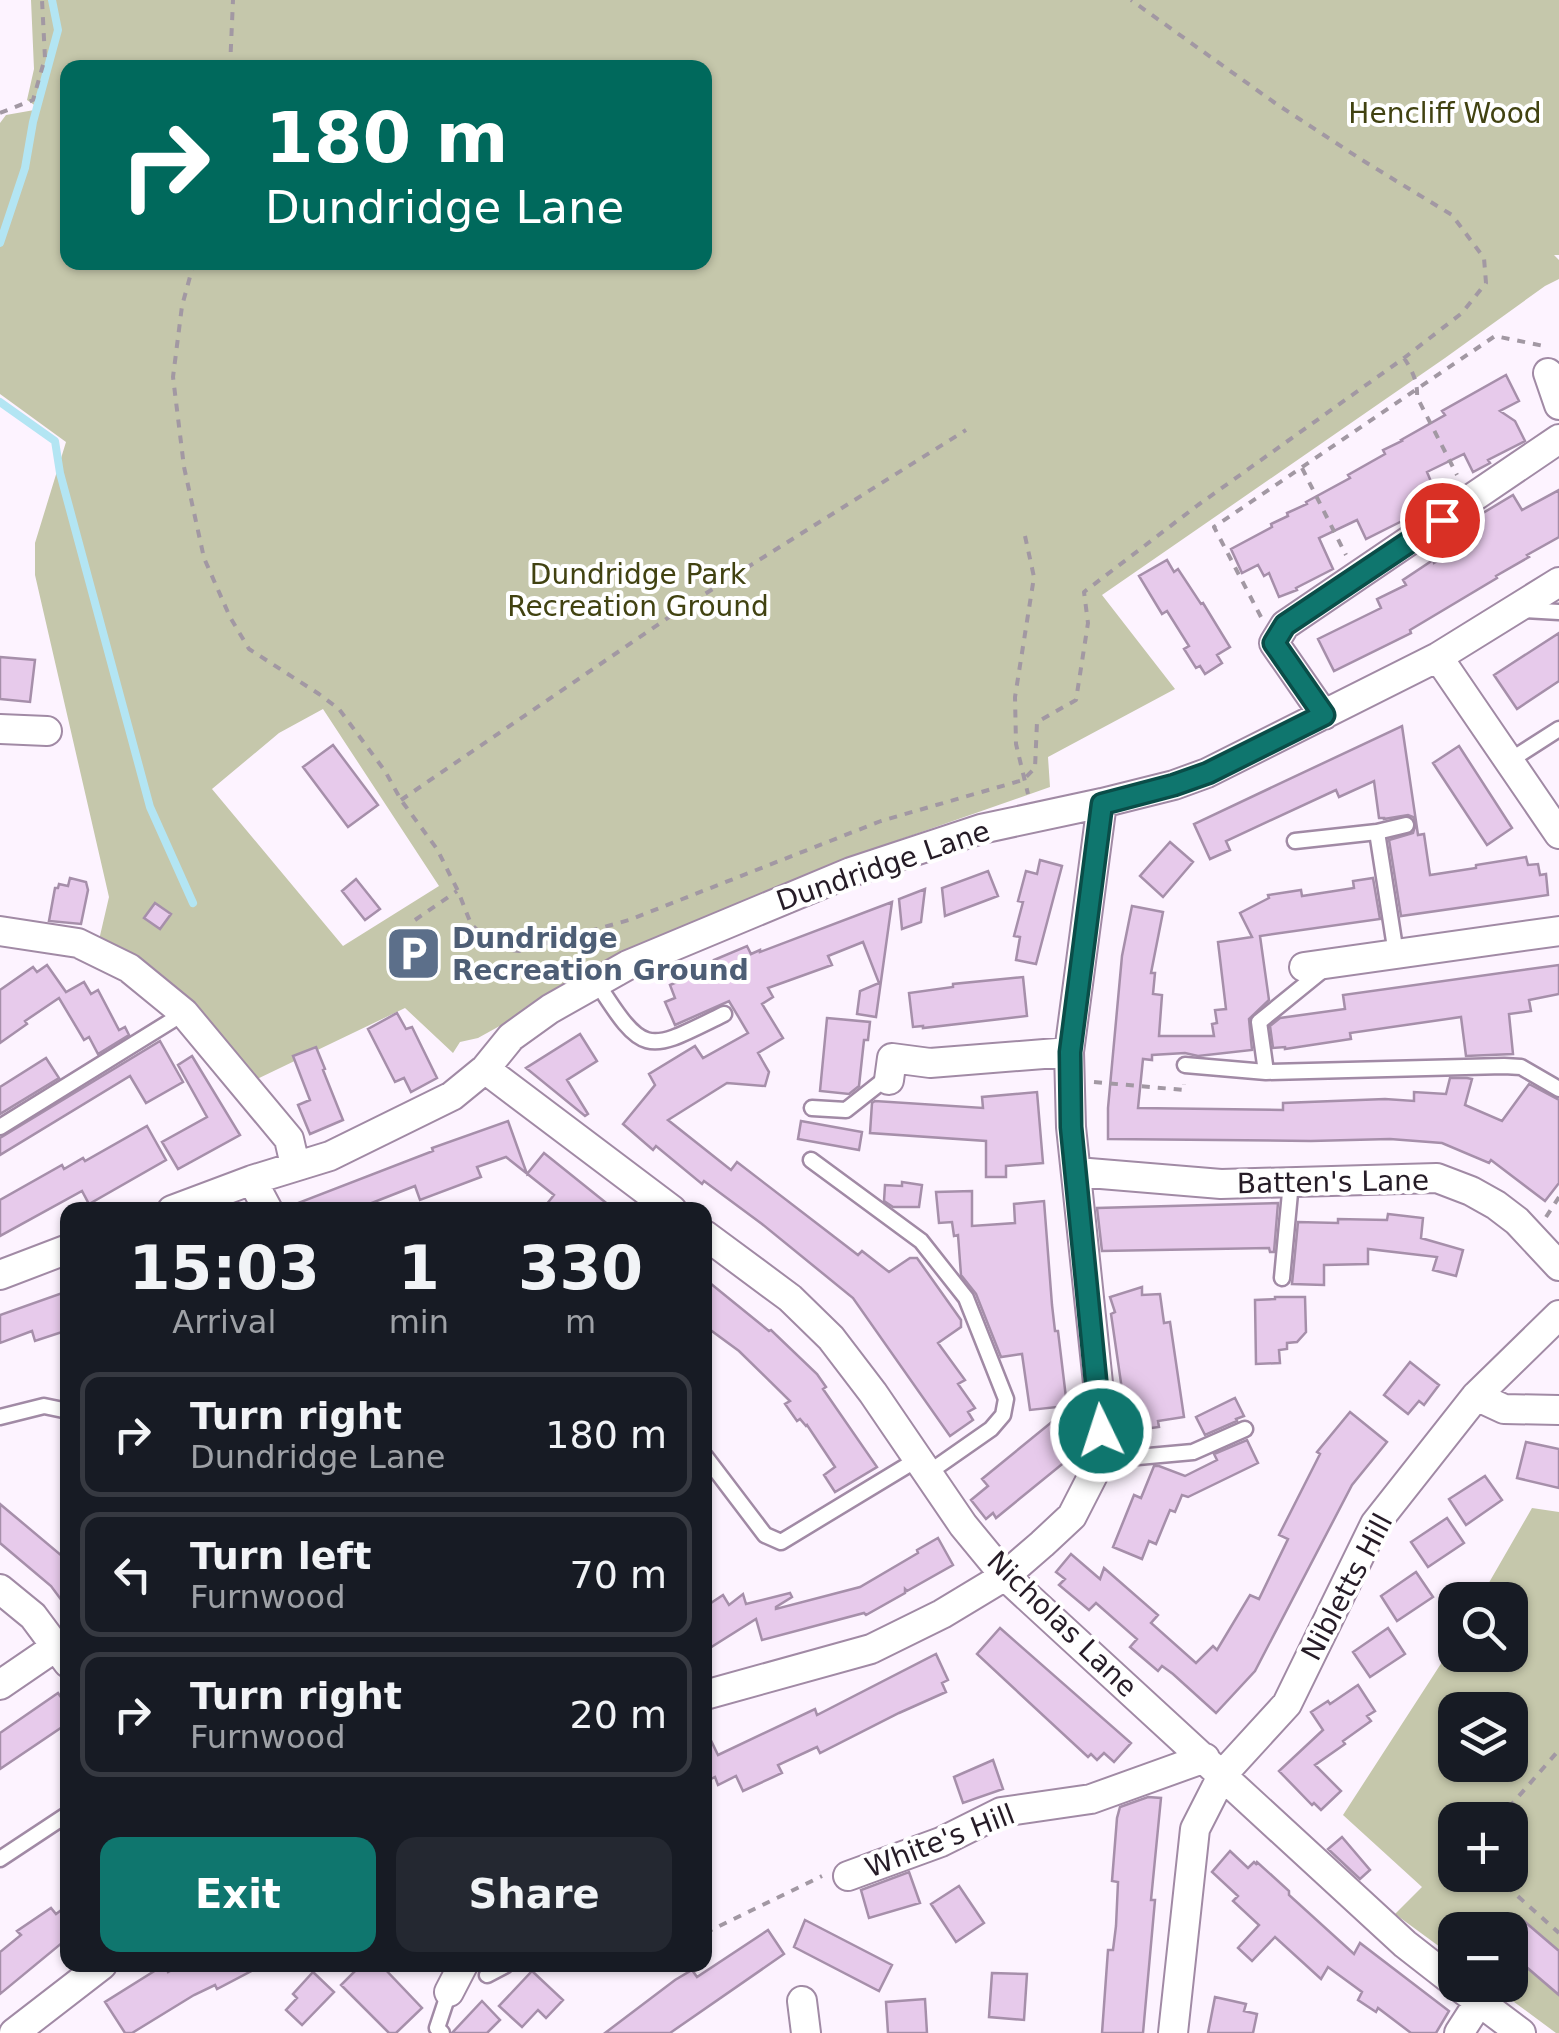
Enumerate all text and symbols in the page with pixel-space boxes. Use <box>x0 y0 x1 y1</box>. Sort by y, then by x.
text: 180 m <box>265 97 508 179</box>
park label: Hencliff Wood <box>1348 97 1542 130</box>
icon: right <box>100 100 230 230</box>
text: Dundridge Lane <box>265 181 624 234</box>
pin <box>1400 478 1485 563</box>
icon: arrive <box>1415 493 1470 548</box>
park label: Dundridge Park Recreation Ground <box>507 558 769 623</box>
street label: Dundridge Lane <box>772 814 994 918</box>
place label: Dundridge Recreation Ground <box>452 922 749 987</box>
parking icon: Dundridge Recreation Ground <box>383 924 443 984</box>
street label: Batten's Lane <box>1237 1164 1429 1200</box>
text: 15:03 <box>129 1233 320 1303</box>
text: 1 <box>398 1233 440 1303</box>
text: 330 <box>518 1233 643 1303</box>
text: Arrival <box>172 1303 276 1341</box>
text: min <box>389 1303 449 1341</box>
text: m <box>565 1303 596 1341</box>
position arrow <box>1049 1379 1153 1483</box>
text: Turn right <box>190 1394 402 1438</box>
icon: right <box>105 1407 160 1462</box>
text: 180 m <box>545 1413 667 1457</box>
text: Dundridge Lane <box>190 1438 445 1476</box>
street label: Nibletts Hill <box>1295 1508 1399 1666</box>
text: Turn left <box>190 1534 371 1578</box>
street label: Nicholas Lane <box>980 1544 1144 1704</box>
icon: left <box>105 1547 160 1602</box>
text: 70 m <box>570 1553 667 1597</box>
text: Furnwood <box>190 1578 345 1616</box>
map controls <box>1438 1582 1528 2002</box>
button: search <box>1438 1582 1528 1672</box>
text: Turn right <box>190 1674 402 1718</box>
icon: right <box>105 1687 160 1742</box>
button: layers <box>1438 1692 1528 1782</box>
text: 20 m <box>570 1693 667 1737</box>
text: Furnwood <box>190 1718 345 1756</box>
street label: White's Hill <box>861 1797 1019 1885</box>
button: + <box>1438 1802 1528 1892</box>
button: Exit <box>100 1837 376 1952</box>
button: Share <box>396 1837 672 1952</box>
button: − <box>1438 1912 1528 2002</box>

